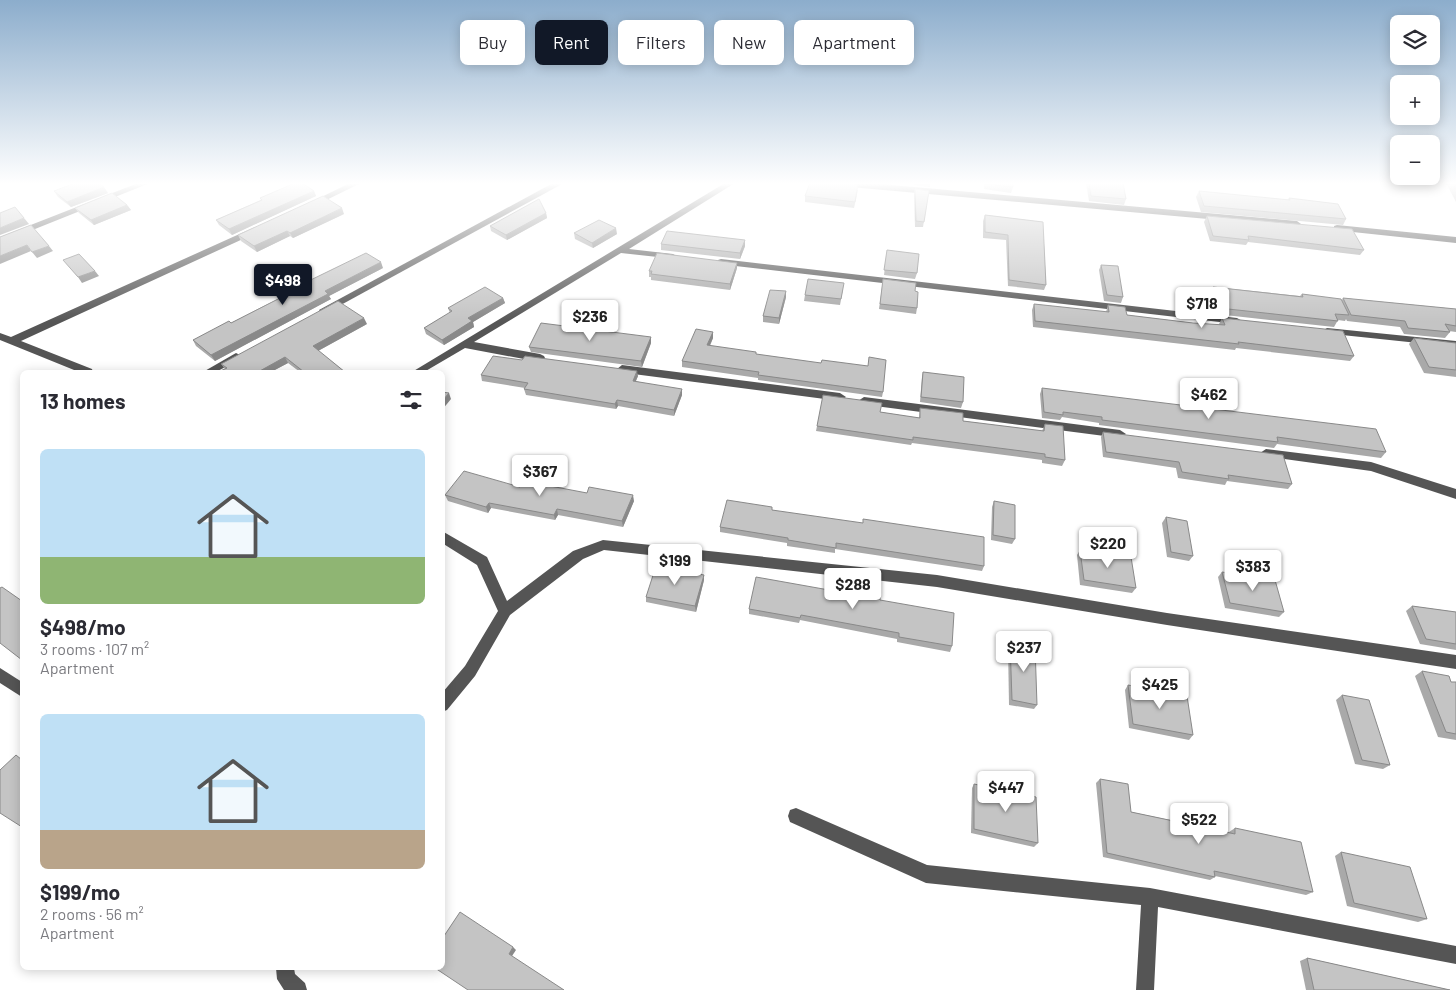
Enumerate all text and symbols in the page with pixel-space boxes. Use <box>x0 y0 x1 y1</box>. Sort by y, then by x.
map controls <box>1390 15 1440 185</box>
button: layers <box>1390 15 1440 65</box>
chip: Buy <box>460 20 525 65</box>
chip: Rent <box>535 20 608 65</box>
chip: Filters <box>618 20 704 65</box>
chip: New <box>714 20 784 65</box>
chip: Apartment <box>794 20 914 65</box>
button: + <box>1390 75 1440 125</box>
button: − <box>1390 135 1440 185</box>
pin: $498 <box>253 264 313 306</box>
text: $498 <box>265 270 301 289</box>
pin: $718 <box>1172 286 1232 329</box>
text: $718 <box>1186 293 1218 312</box>
pin: $236 <box>560 300 620 342</box>
text: $236 <box>572 306 608 325</box>
pin: $462 <box>1179 378 1239 420</box>
text: $462 <box>1191 384 1227 403</box>
icon: filters <box>397 386 425 414</box>
text: 13 homes <box>40 388 125 413</box>
pin: $367 <box>510 454 570 497</box>
text: $367 <box>523 461 557 480</box>
icon: home <box>188 481 278 571</box>
pin: $220 <box>1078 526 1138 569</box>
text: $220 <box>1090 533 1126 552</box>
pin: $199 <box>645 544 705 586</box>
text: $199 <box>659 550 691 569</box>
pin: $383 <box>1223 550 1283 592</box>
text: $383 <box>1235 556 1271 575</box>
pin: $288 <box>823 568 883 610</box>
text: $288 <box>835 574 871 593</box>
text: $498/mo <box>40 614 126 639</box>
pin: $237 <box>994 630 1054 673</box>
text: $237 <box>1007 637 1041 656</box>
text: 3 rooms · 107 m² <box>40 639 149 658</box>
text: Apartment <box>40 658 115 677</box>
pin: $425 <box>1130 668 1190 710</box>
text: $425 <box>1142 674 1178 693</box>
icon: home <box>188 746 278 836</box>
pin: $447 <box>976 770 1036 813</box>
text: $447 <box>988 777 1024 796</box>
pin: $522 <box>1169 802 1229 845</box>
text: $522 <box>1181 809 1217 828</box>
text: $199/mo <box>40 879 120 904</box>
text: 2 rooms · 56 m² <box>40 904 144 923</box>
text: Apartment <box>40 923 115 942</box>

